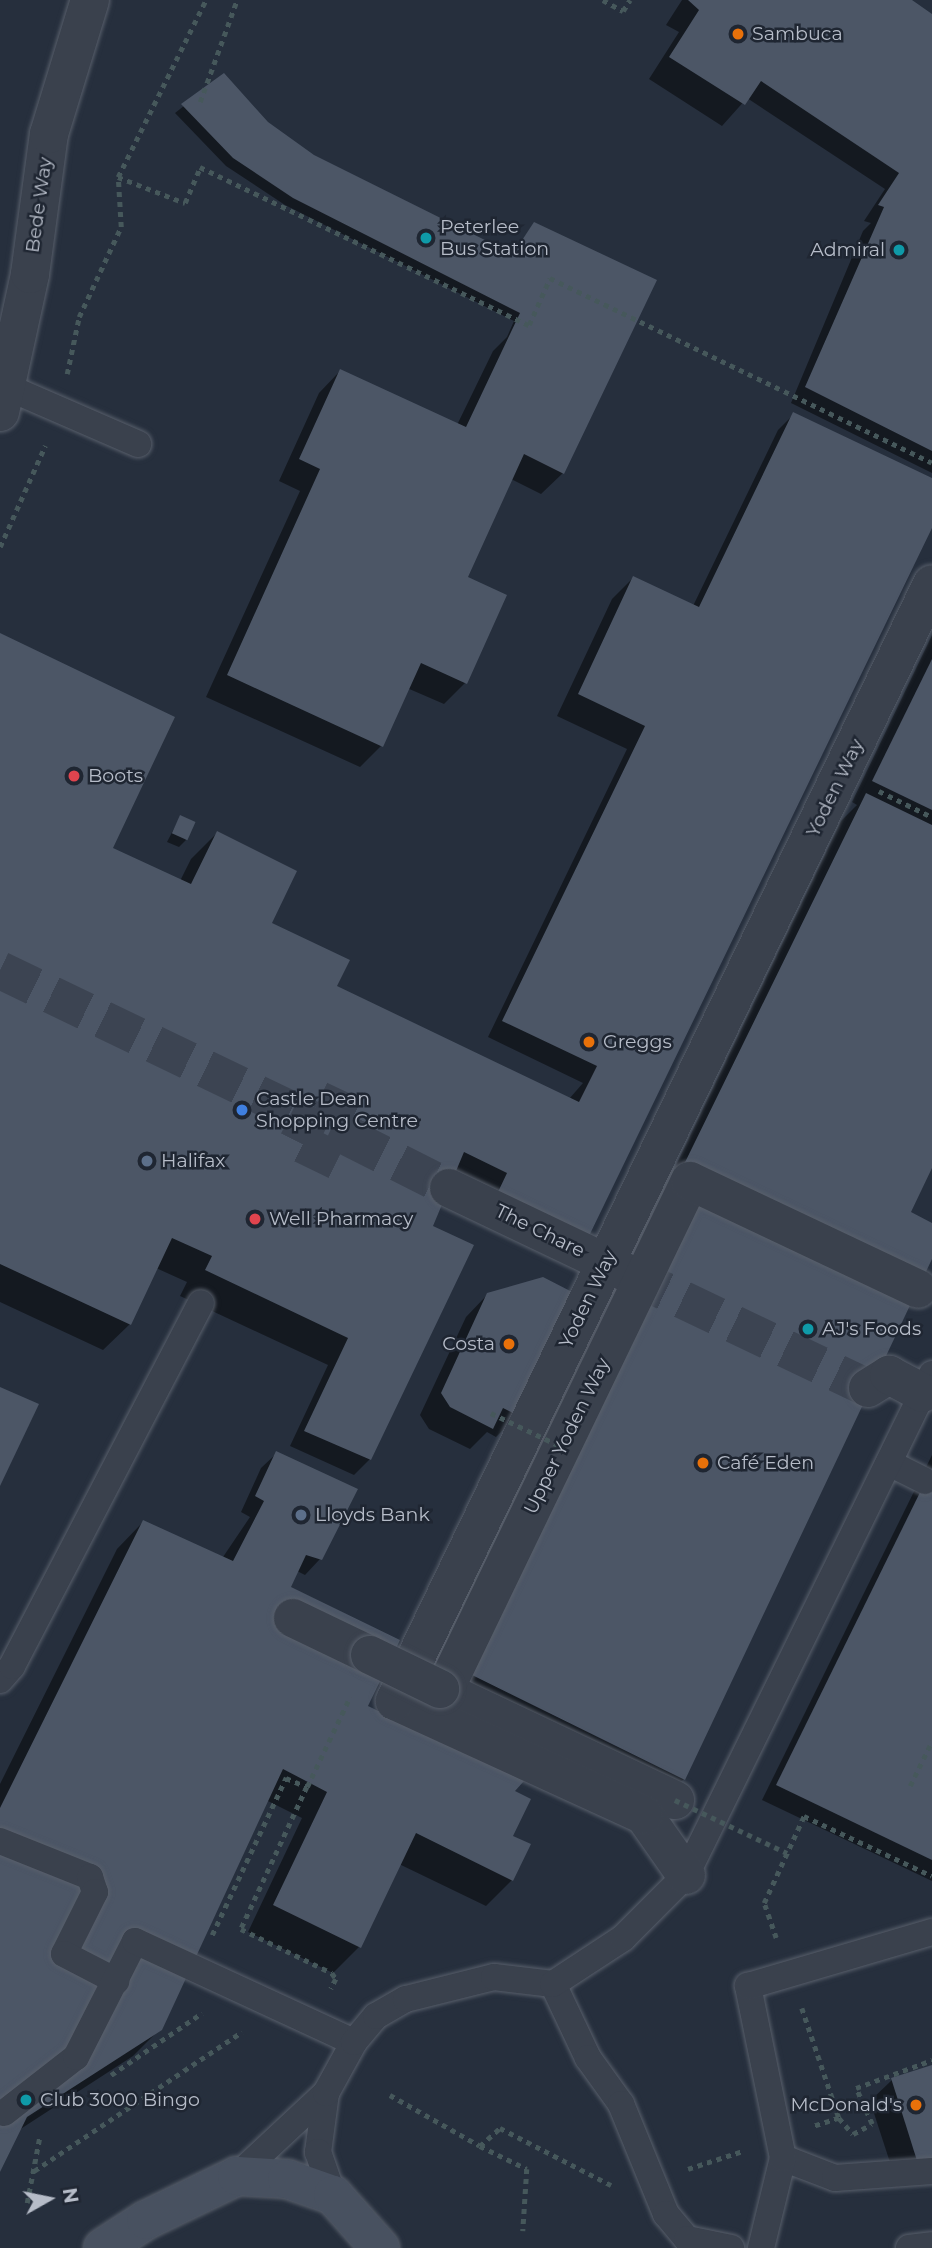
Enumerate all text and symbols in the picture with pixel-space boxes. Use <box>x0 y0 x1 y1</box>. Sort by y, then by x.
place label: Sambuca <box>752 23 843 45</box>
marker: Sambuca <box>730 26 746 42</box>
street label: Bede Way <box>21 156 57 254</box>
place label: Peterlee Bus Station <box>440 216 549 260</box>
marker: Peterlee Bus Station <box>418 230 434 246</box>
place label: Admiral <box>810 239 885 261</box>
marker: Admiral <box>891 242 907 258</box>
street label: Yoden Way <box>801 735 869 841</box>
place label: Boots <box>88 765 143 787</box>
marker: Boots <box>66 768 82 784</box>
place label: Greggs <box>603 1031 672 1053</box>
marker: Greggs <box>581 1034 597 1050</box>
place label: Castle Dean Shopping Centre <box>256 1088 418 1132</box>
marker: Castle Dean Shopping Centre <box>234 1102 250 1118</box>
place label: Halifax <box>161 1150 225 1172</box>
marker: Halifax <box>139 1153 155 1169</box>
street label: The Chare <box>492 1200 588 1262</box>
place label: Well Pharmacy <box>269 1208 413 1230</box>
marker: Well Pharmacy <box>247 1211 263 1227</box>
street label: Yoden Way <box>554 1246 622 1352</box>
place label: AJ's Foods <box>822 1318 921 1340</box>
marker: AJ's Foods <box>800 1321 816 1337</box>
place label: Costa <box>442 1333 495 1355</box>
marker: Costa <box>501 1336 517 1352</box>
street label: Upper Yoden Way <box>519 1354 615 1518</box>
place label: Café Eden <box>717 1452 814 1474</box>
marker: Café Eden <box>695 1455 711 1471</box>
place label: Lloyds Bank <box>315 1504 430 1526</box>
marker: Lloyds Bank <box>293 1507 309 1523</box>
place label: Club 3000 Bingo <box>40 2089 200 2111</box>
marker: Club 3000 Bingo <box>18 2092 34 2108</box>
place label: McDonald's <box>790 2094 902 2116</box>
marker: McDonald's <box>908 2097 924 2113</box>
north arrow <box>14 2164 84 2234</box>
text: N <box>58 2186 83 2205</box>

